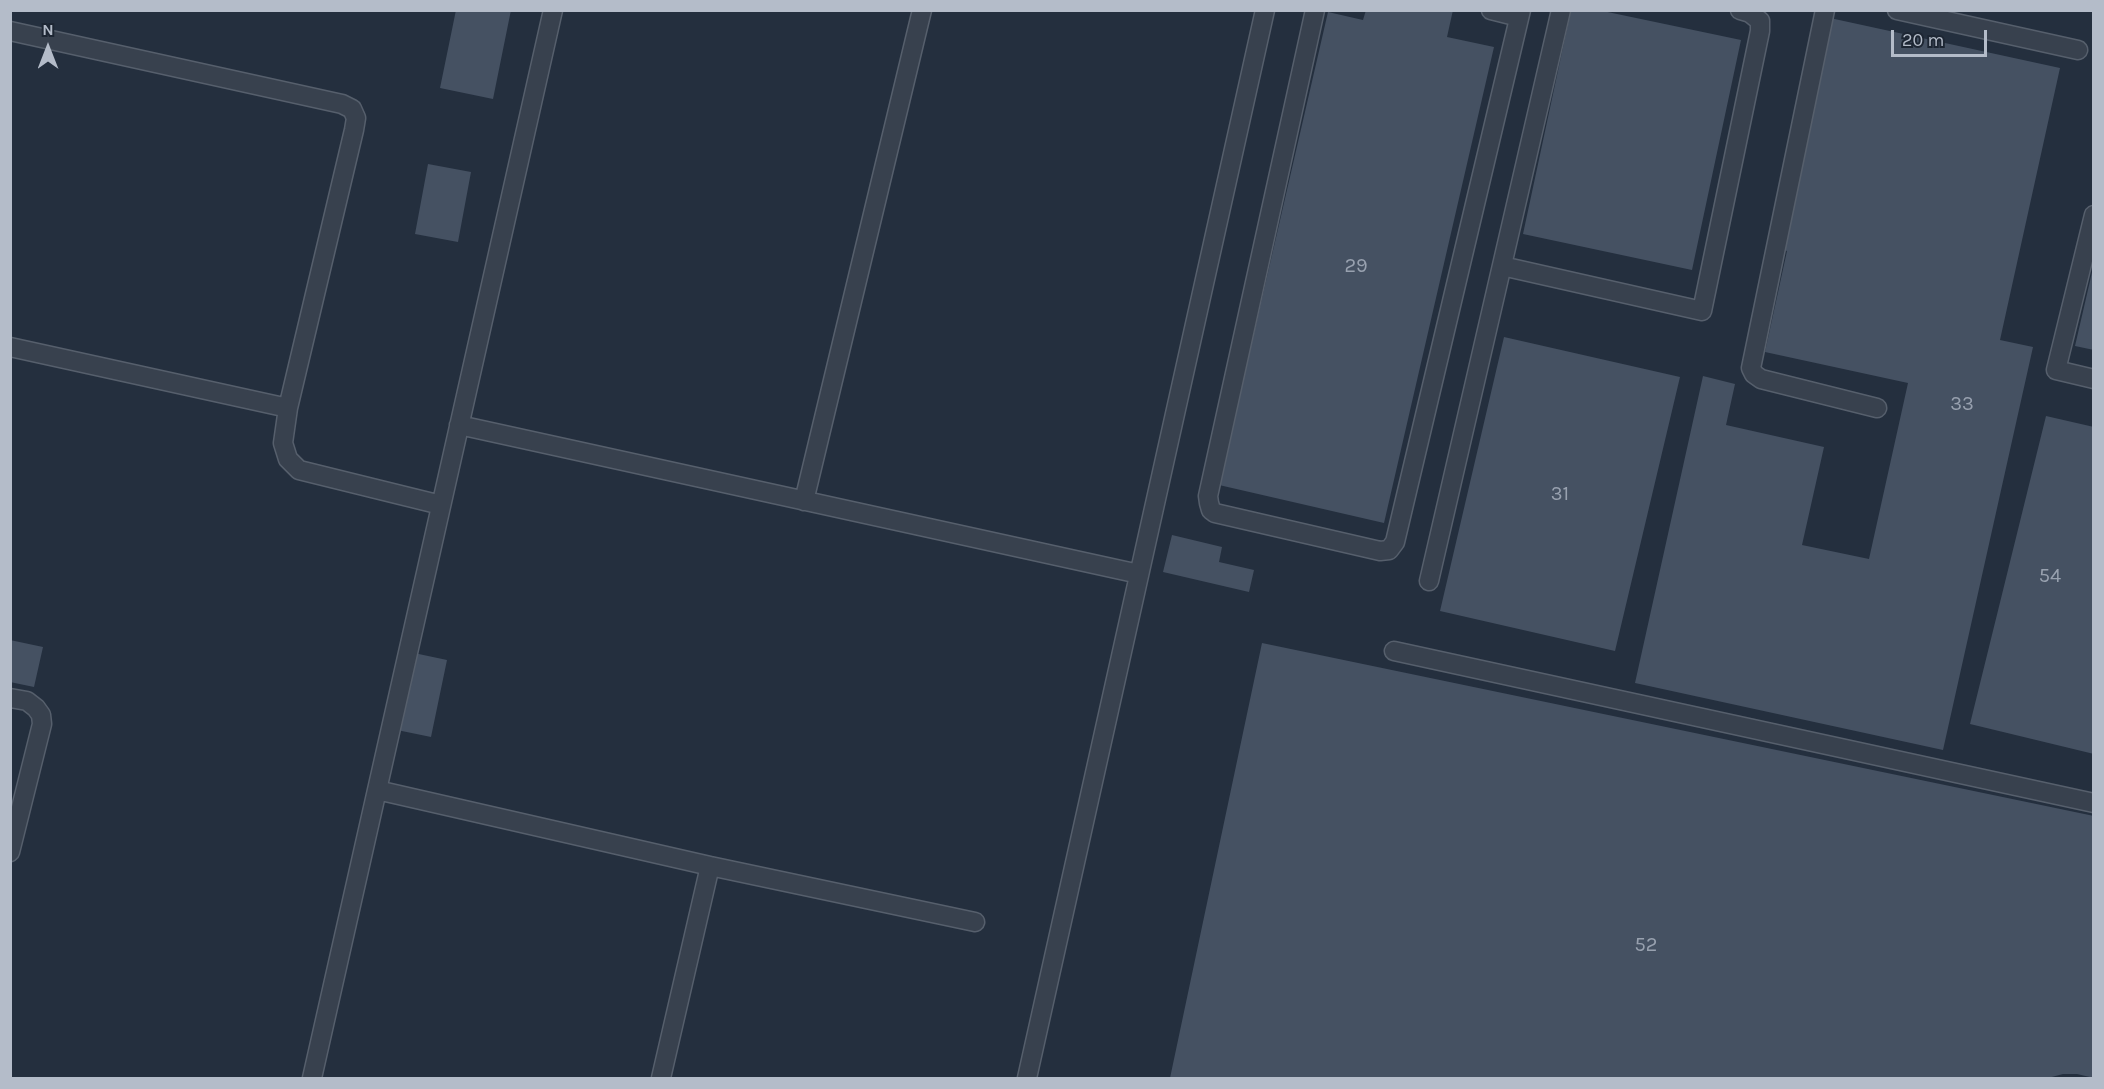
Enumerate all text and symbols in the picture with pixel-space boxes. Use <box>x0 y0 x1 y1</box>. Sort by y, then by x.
north arrow <box>18 18 78 78</box>
scale bar <box>1894 18 1990 56</box>
text: N <box>42 20 54 39</box>
text: 20 m <box>1902 29 1944 51</box>
house number: 29 <box>1344 254 1368 278</box>
house number: 33 <box>1950 392 1974 416</box>
house number: 31 <box>1551 482 1569 506</box>
house number: 54 <box>2039 564 2061 588</box>
house number: 52 <box>1635 933 1657 957</box>

